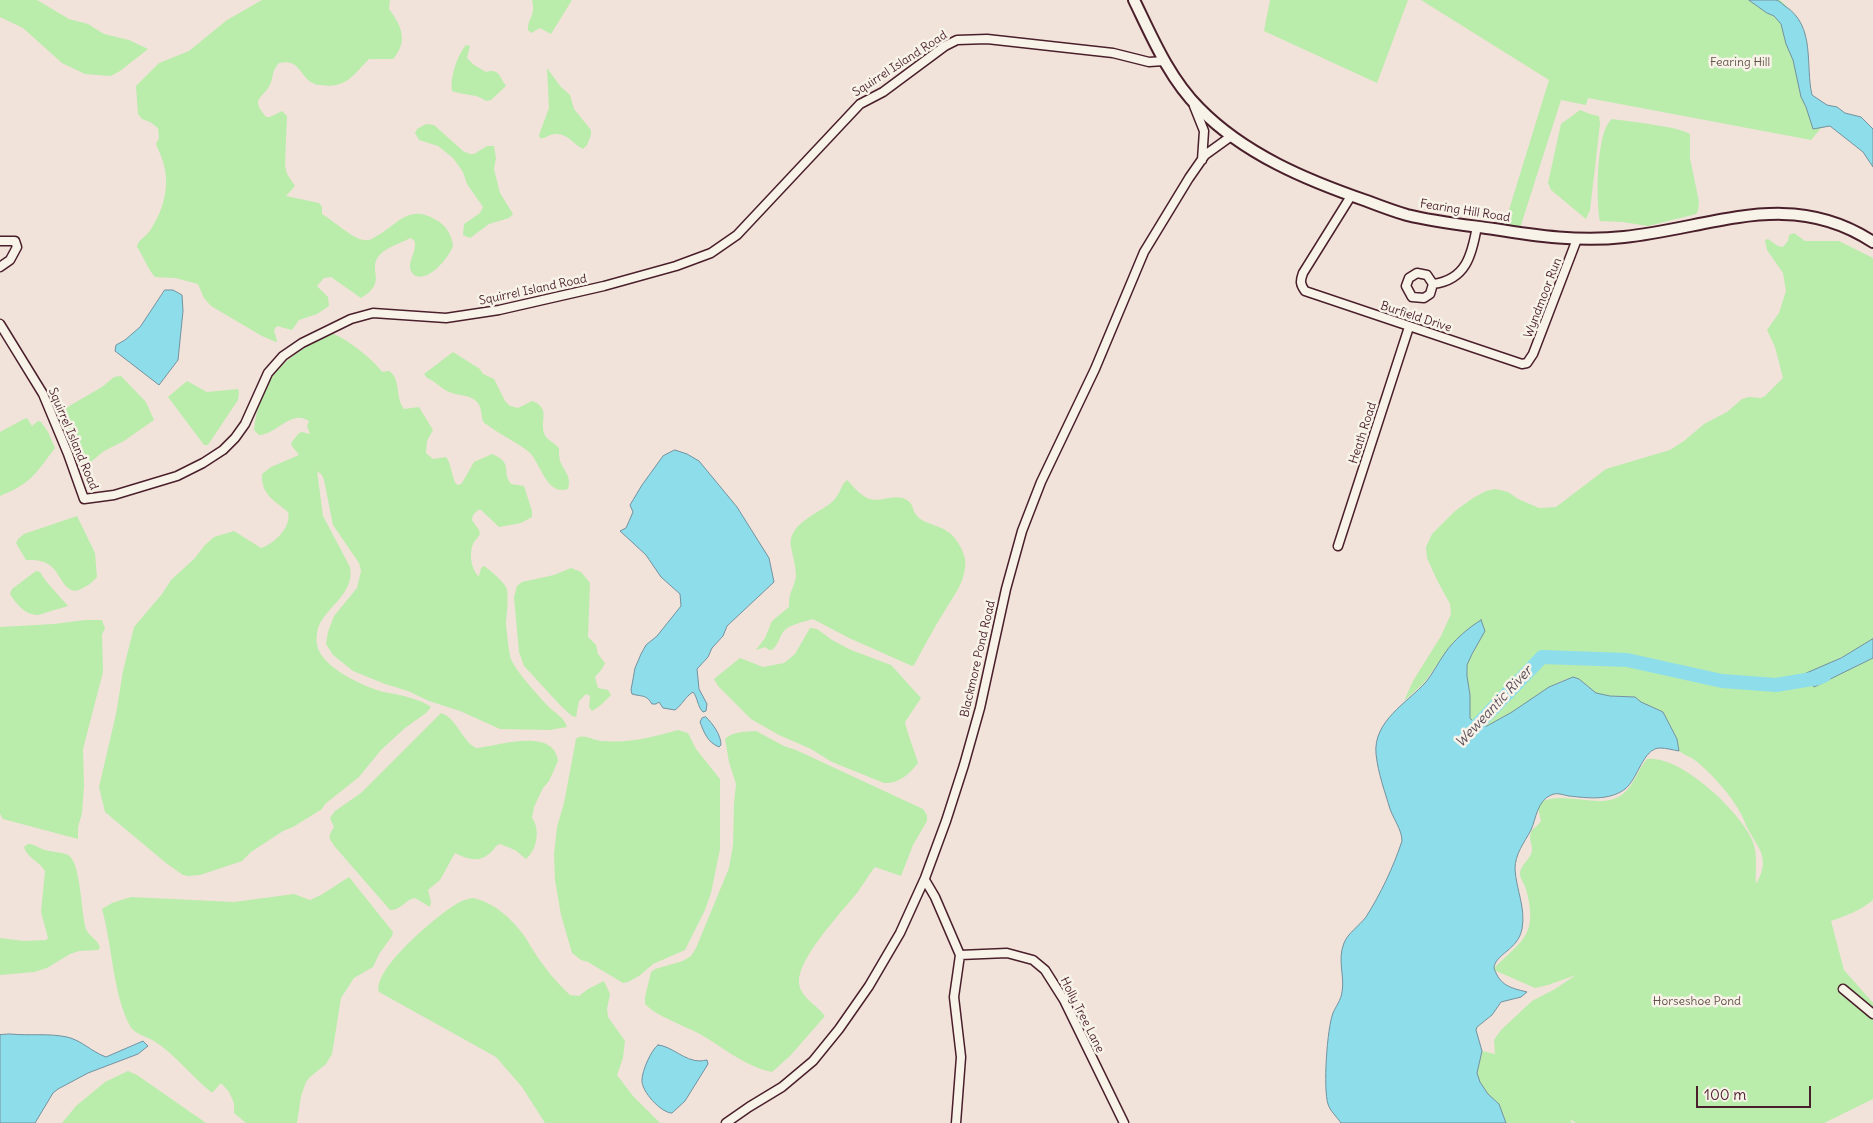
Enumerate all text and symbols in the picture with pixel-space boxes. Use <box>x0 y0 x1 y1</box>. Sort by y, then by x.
street label: Squirrel Island Road <box>850 28 950 100</box>
park label: Fearing Hill <box>1710 56 1770 70</box>
street label: Fearing Hill Road <box>1419 197 1511 225</box>
street label: Wyndmoor Run <box>1521 256 1565 340</box>
street label: Squirrel Island Road <box>478 272 588 308</box>
street label: Burfield Drive <box>1379 299 1453 335</box>
street label: Squirrel Island Road <box>45 386 101 492</box>
street label: Heath Road <box>1346 400 1380 466</box>
street label: Blackmore Pond Road <box>958 599 998 719</box>
water label: Weweantic River <box>1452 663 1536 751</box>
street label: Holly Tree Lane <box>1057 975 1107 1055</box>
park label: Horseshoe Pond <box>1653 995 1741 1009</box>
scale bar <box>1698 1076 1813 1108</box>
text: 100 m <box>1704 1085 1746 1104</box>

